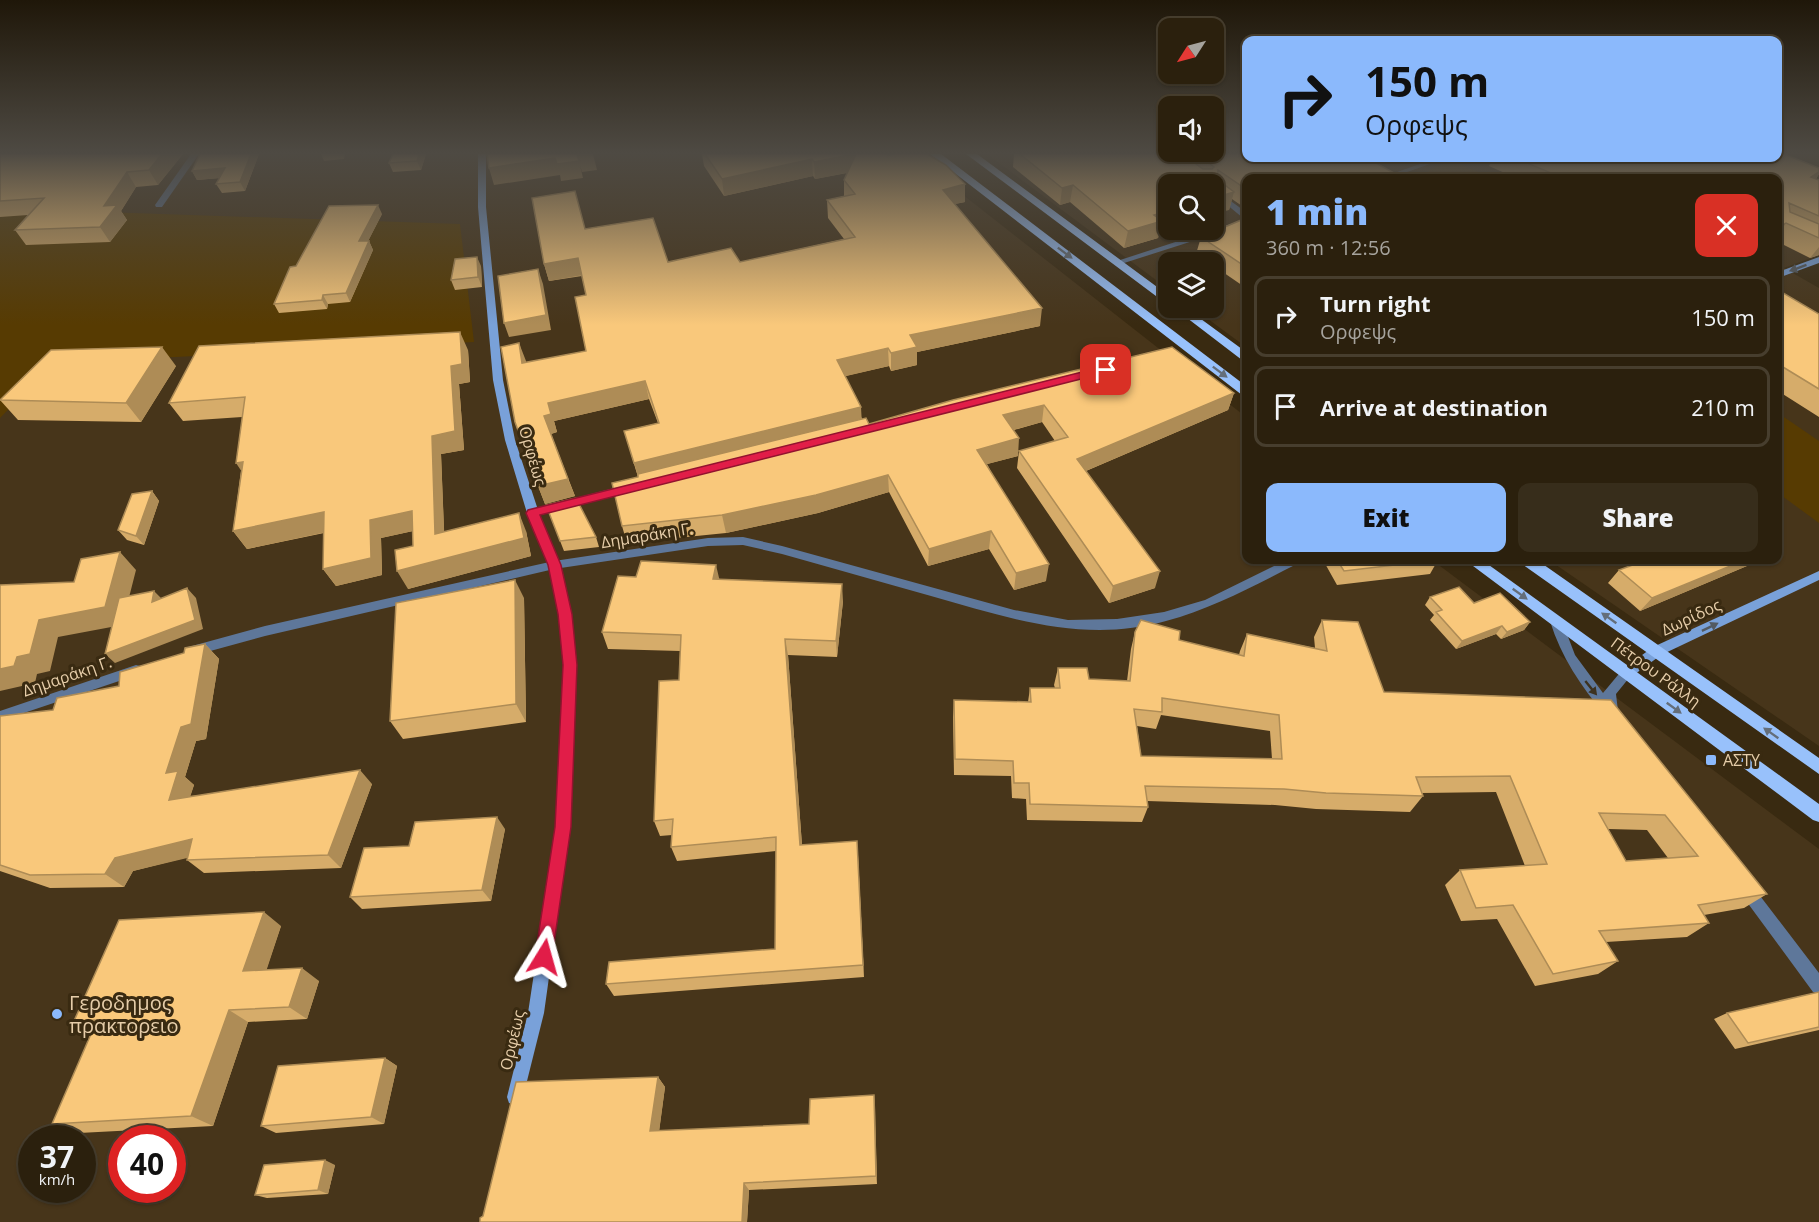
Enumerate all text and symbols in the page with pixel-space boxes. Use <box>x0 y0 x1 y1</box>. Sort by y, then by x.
north arrow <box>1158 18 1224 84</box>
map controls <box>1158 18 1224 318</box>
text: 150 m <box>1365 52 1489 109</box>
icon: right <box>1266 60 1344 138</box>
button: sound <box>1158 96 1224 162</box>
text: Ορφεψς <box>1365 106 1468 143</box>
button: search <box>1158 174 1224 240</box>
text: 1 min <box>1266 187 1368 236</box>
button: close <box>1695 194 1758 257</box>
text: 360 m · 12:56 <box>1266 234 1391 261</box>
one-way arrow <box>1058 247 1073 259</box>
button: layers <box>1158 252 1224 318</box>
one-way arrow <box>1789 263 1807 273</box>
text: Turn right <box>1320 288 1431 318</box>
icon: right <box>1269 300 1302 333</box>
text: 150 m <box>1691 302 1755 332</box>
text: Ορφεψς <box>1320 318 1396 345</box>
pin <box>1080 344 1131 395</box>
icon: arrive <box>1089 353 1122 386</box>
one-way arrow <box>1213 365 1228 377</box>
icon: arrive <box>1269 390 1302 423</box>
text: Arrive at destination <box>1320 392 1548 422</box>
text: 210 m <box>1691 392 1755 422</box>
street label: Ορφέως <box>514 424 552 489</box>
button: Exit <box>1266 483 1506 552</box>
button: Share <box>1518 483 1758 552</box>
street label: Δημαράκη Γ. <box>599 517 695 553</box>
one-way arrow <box>1511 588 1527 600</box>
street label: Δωρίδος <box>1658 593 1725 640</box>
one-way arrow <box>1601 612 1617 624</box>
one-way arrow <box>1701 622 1718 631</box>
street label: Πέτρου Ράλλη <box>1607 632 1705 712</box>
street label: Δημαράκη Γ. <box>19 650 115 702</box>
one-way arrow <box>1584 680 1597 695</box>
one-way arrow <box>1666 702 1682 714</box>
one-way arrow <box>1764 727 1780 739</box>
place label: ΑΣΤΥ <box>1723 749 1760 771</box>
marker: ΑΣΤΥ <box>1704 753 1718 767</box>
position arrow <box>512 925 576 989</box>
place label: Γεροδημος πρακτορειο <box>69 989 179 1039</box>
marker: Γεροδημος πρακτορειο <box>50 1007 64 1021</box>
street label: Ορφέως <box>494 1007 530 1072</box>
speed limit sign: 40 <box>108 1125 186 1203</box>
text: 37 <box>40 1136 74 1177</box>
text: km/h <box>39 1169 75 1189</box>

